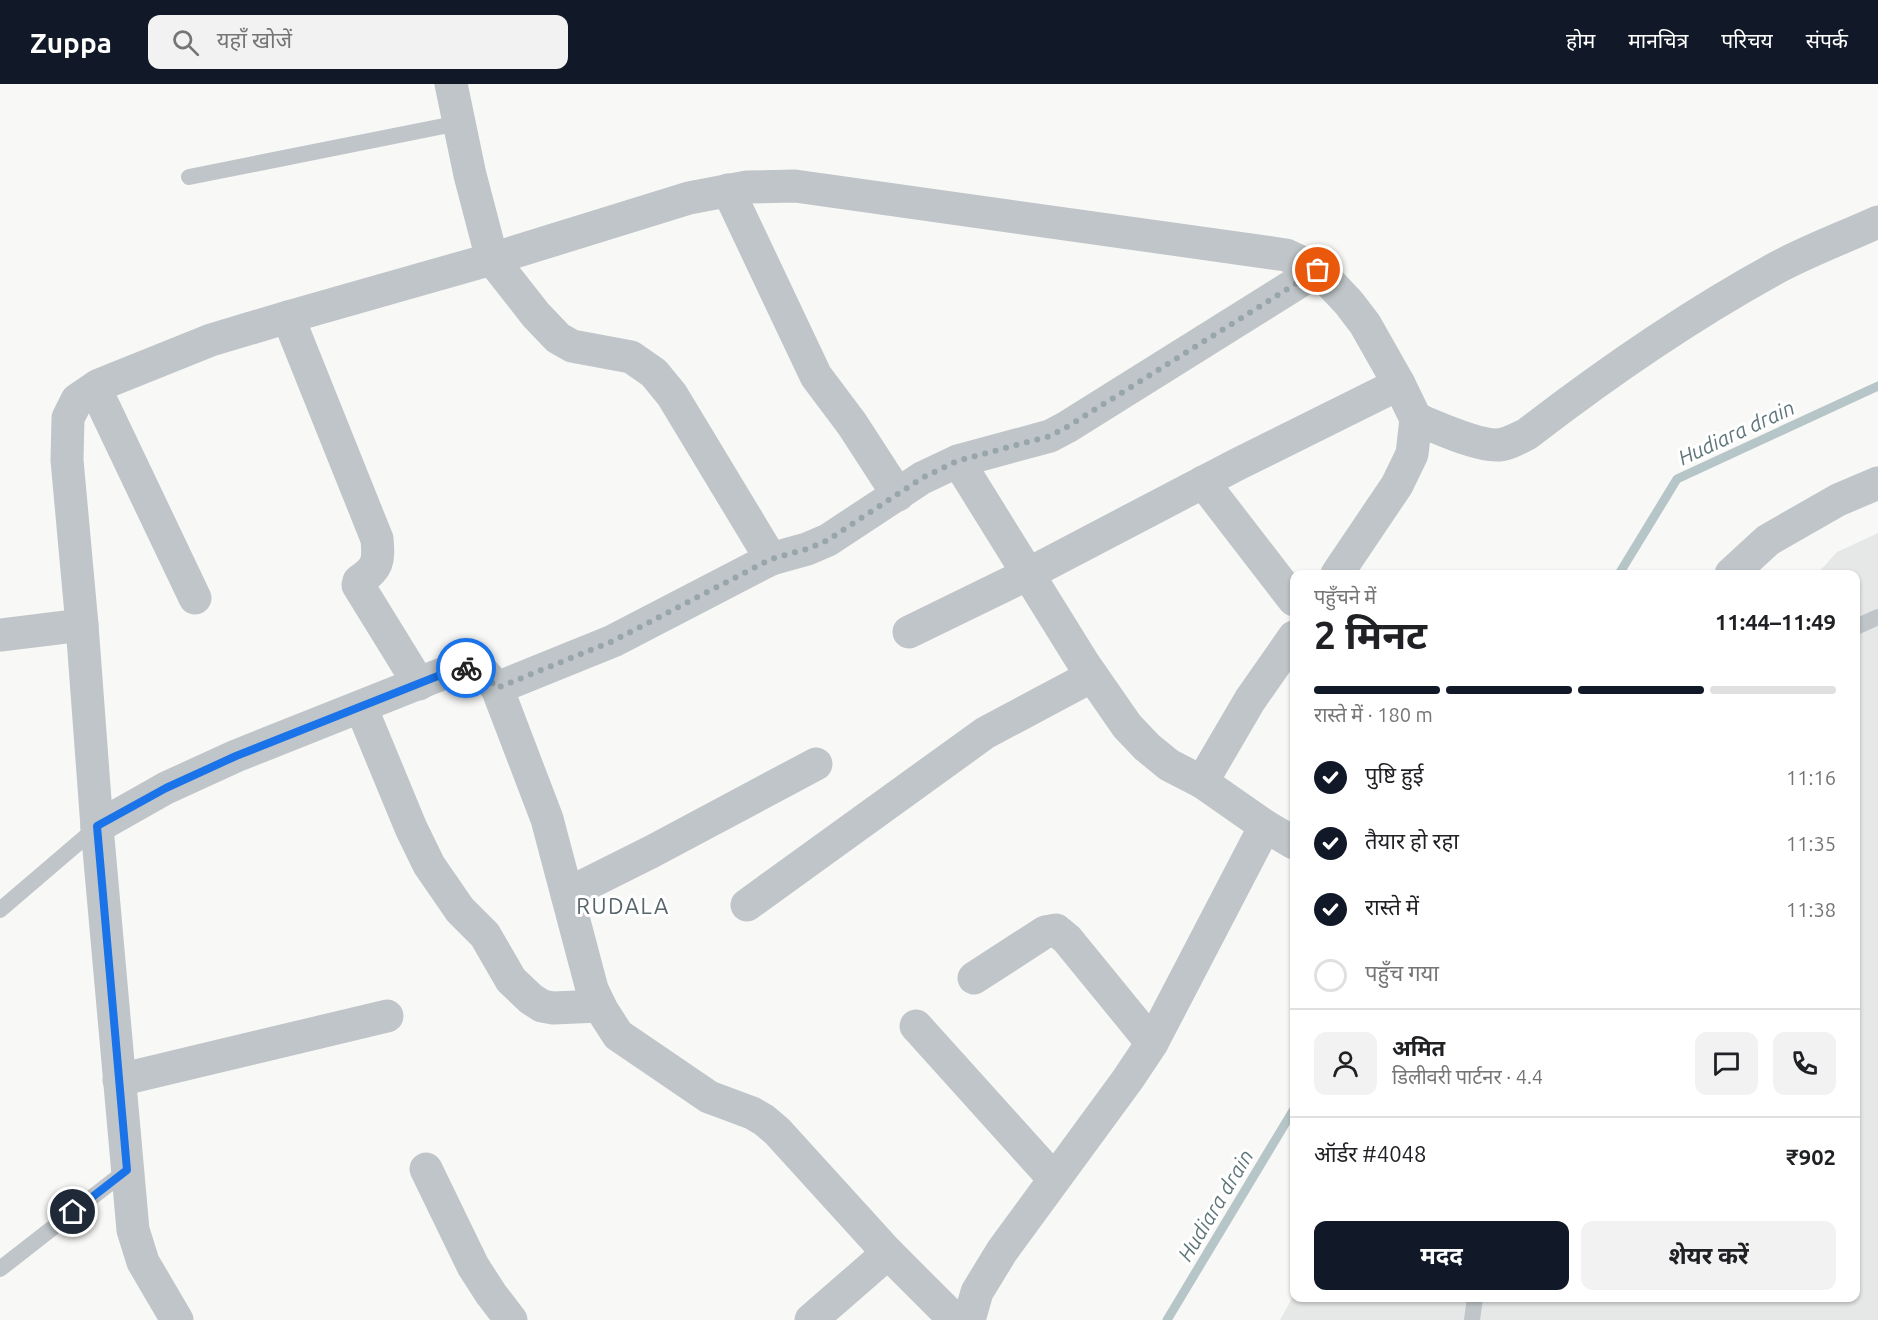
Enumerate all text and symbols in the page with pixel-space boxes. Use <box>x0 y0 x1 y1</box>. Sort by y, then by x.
search box <box>148 15 568 69</box>
icon: search <box>169 26 202 59</box>
text: Zuppa <box>30 27 112 58</box>
text: यहाँ खोजें <box>217 27 292 52</box>
text: होम <box>1566 28 1595 52</box>
text: मानचित्र <box>1628 28 1688 52</box>
text: परिचय <box>1721 28 1773 52</box>
text: संपर्क <box>1806 28 1848 52</box>
pin <box>1292 244 1343 295</box>
icon: bag <box>1301 253 1334 286</box>
water label: Hudiara drain <box>1674 395 1798 469</box>
text: पहुँचने में <box>1314 585 1376 608</box>
text: 11:44–11:49 <box>1715 609 1836 634</box>
text: 2 मिनट <box>1314 613 1427 656</box>
courier <box>436 638 496 698</box>
icon: bike <box>450 652 483 685</box>
text: रास्ते में · 180 m <box>1314 703 1433 726</box>
icon: check <box>1314 761 1347 794</box>
text: पुष्टि हुई <box>1365 762 1424 787</box>
text: 11:16 <box>1786 766 1836 789</box>
icon: check <box>1314 827 1347 860</box>
text: तैयार हो रहा <box>1365 828 1459 853</box>
text: 11:35 <box>1786 832 1836 855</box>
district label: RUDALA <box>576 893 670 918</box>
icon: check <box>1314 893 1347 926</box>
text: रास्ते में <box>1365 894 1419 919</box>
text: 11:38 <box>1786 898 1836 921</box>
text: पहुँच गया <box>1365 960 1439 985</box>
button: person <box>1314 1032 1377 1095</box>
button: chat <box>1695 1032 1758 1095</box>
button: phone <box>1773 1032 1836 1095</box>
text: अमित <box>1392 1035 1445 1060</box>
text: डिलीवरी पार्टनर · 4.4 <box>1392 1065 1543 1088</box>
text: ऑर्डर #4048 <box>1314 1141 1426 1166</box>
text: ₹902 <box>1786 1144 1836 1169</box>
water label: Hudiara drain <box>1172 1145 1258 1265</box>
pin <box>47 1186 98 1237</box>
icon: home <box>56 1195 89 1228</box>
button: मदद <box>1314 1221 1569 1290</box>
button: शेयर करें <box>1581 1221 1836 1290</box>

